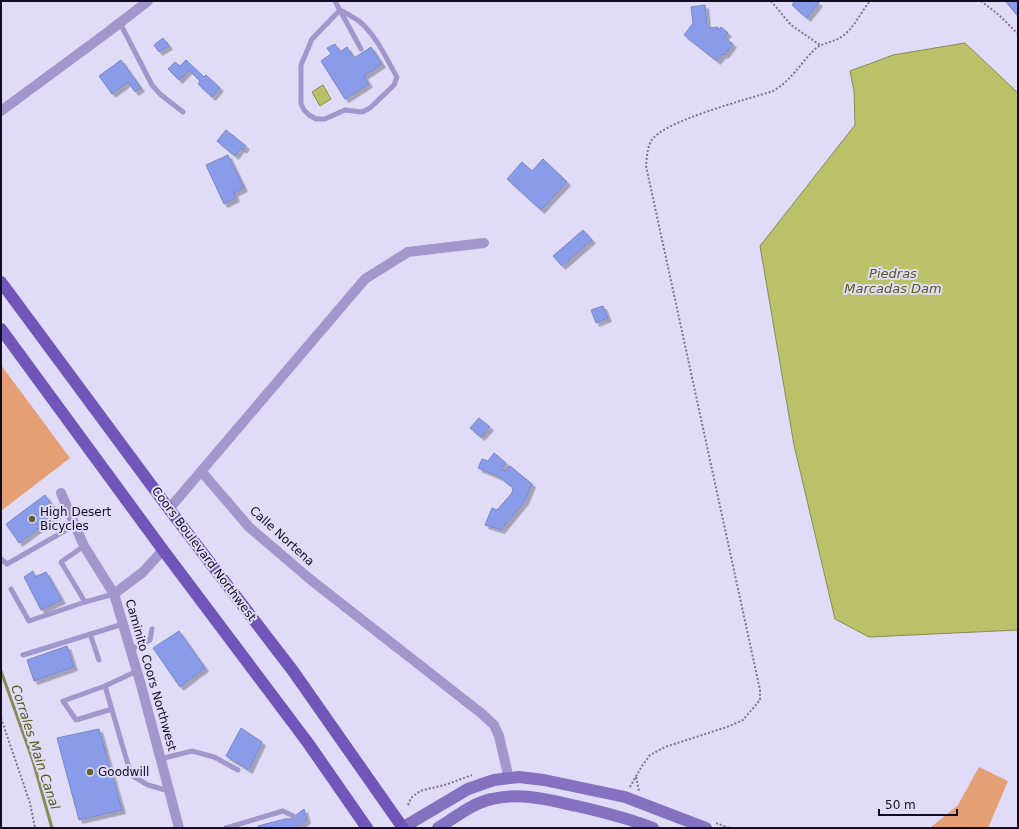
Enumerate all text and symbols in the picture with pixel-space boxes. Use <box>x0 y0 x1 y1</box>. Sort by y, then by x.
water label: Piedras Marcadas Dam <box>844 266 942 296</box>
street label: Coors Boulevard Northwest <box>149 484 259 624</box>
street label: Calle Nortena <box>247 503 317 569</box>
place label: High Desert Bicycles <box>40 505 112 533</box>
marker: High Desert Bicycles <box>27 514 37 524</box>
street label: Caminito Coors Northwest <box>123 597 179 753</box>
water label: Corrales Main Canal <box>8 683 63 812</box>
place label: Goodwill <box>98 765 149 779</box>
marker: Goodwill <box>85 767 95 777</box>
scale bar <box>879 791 957 817</box>
text: 50 m <box>885 798 916 812</box>

